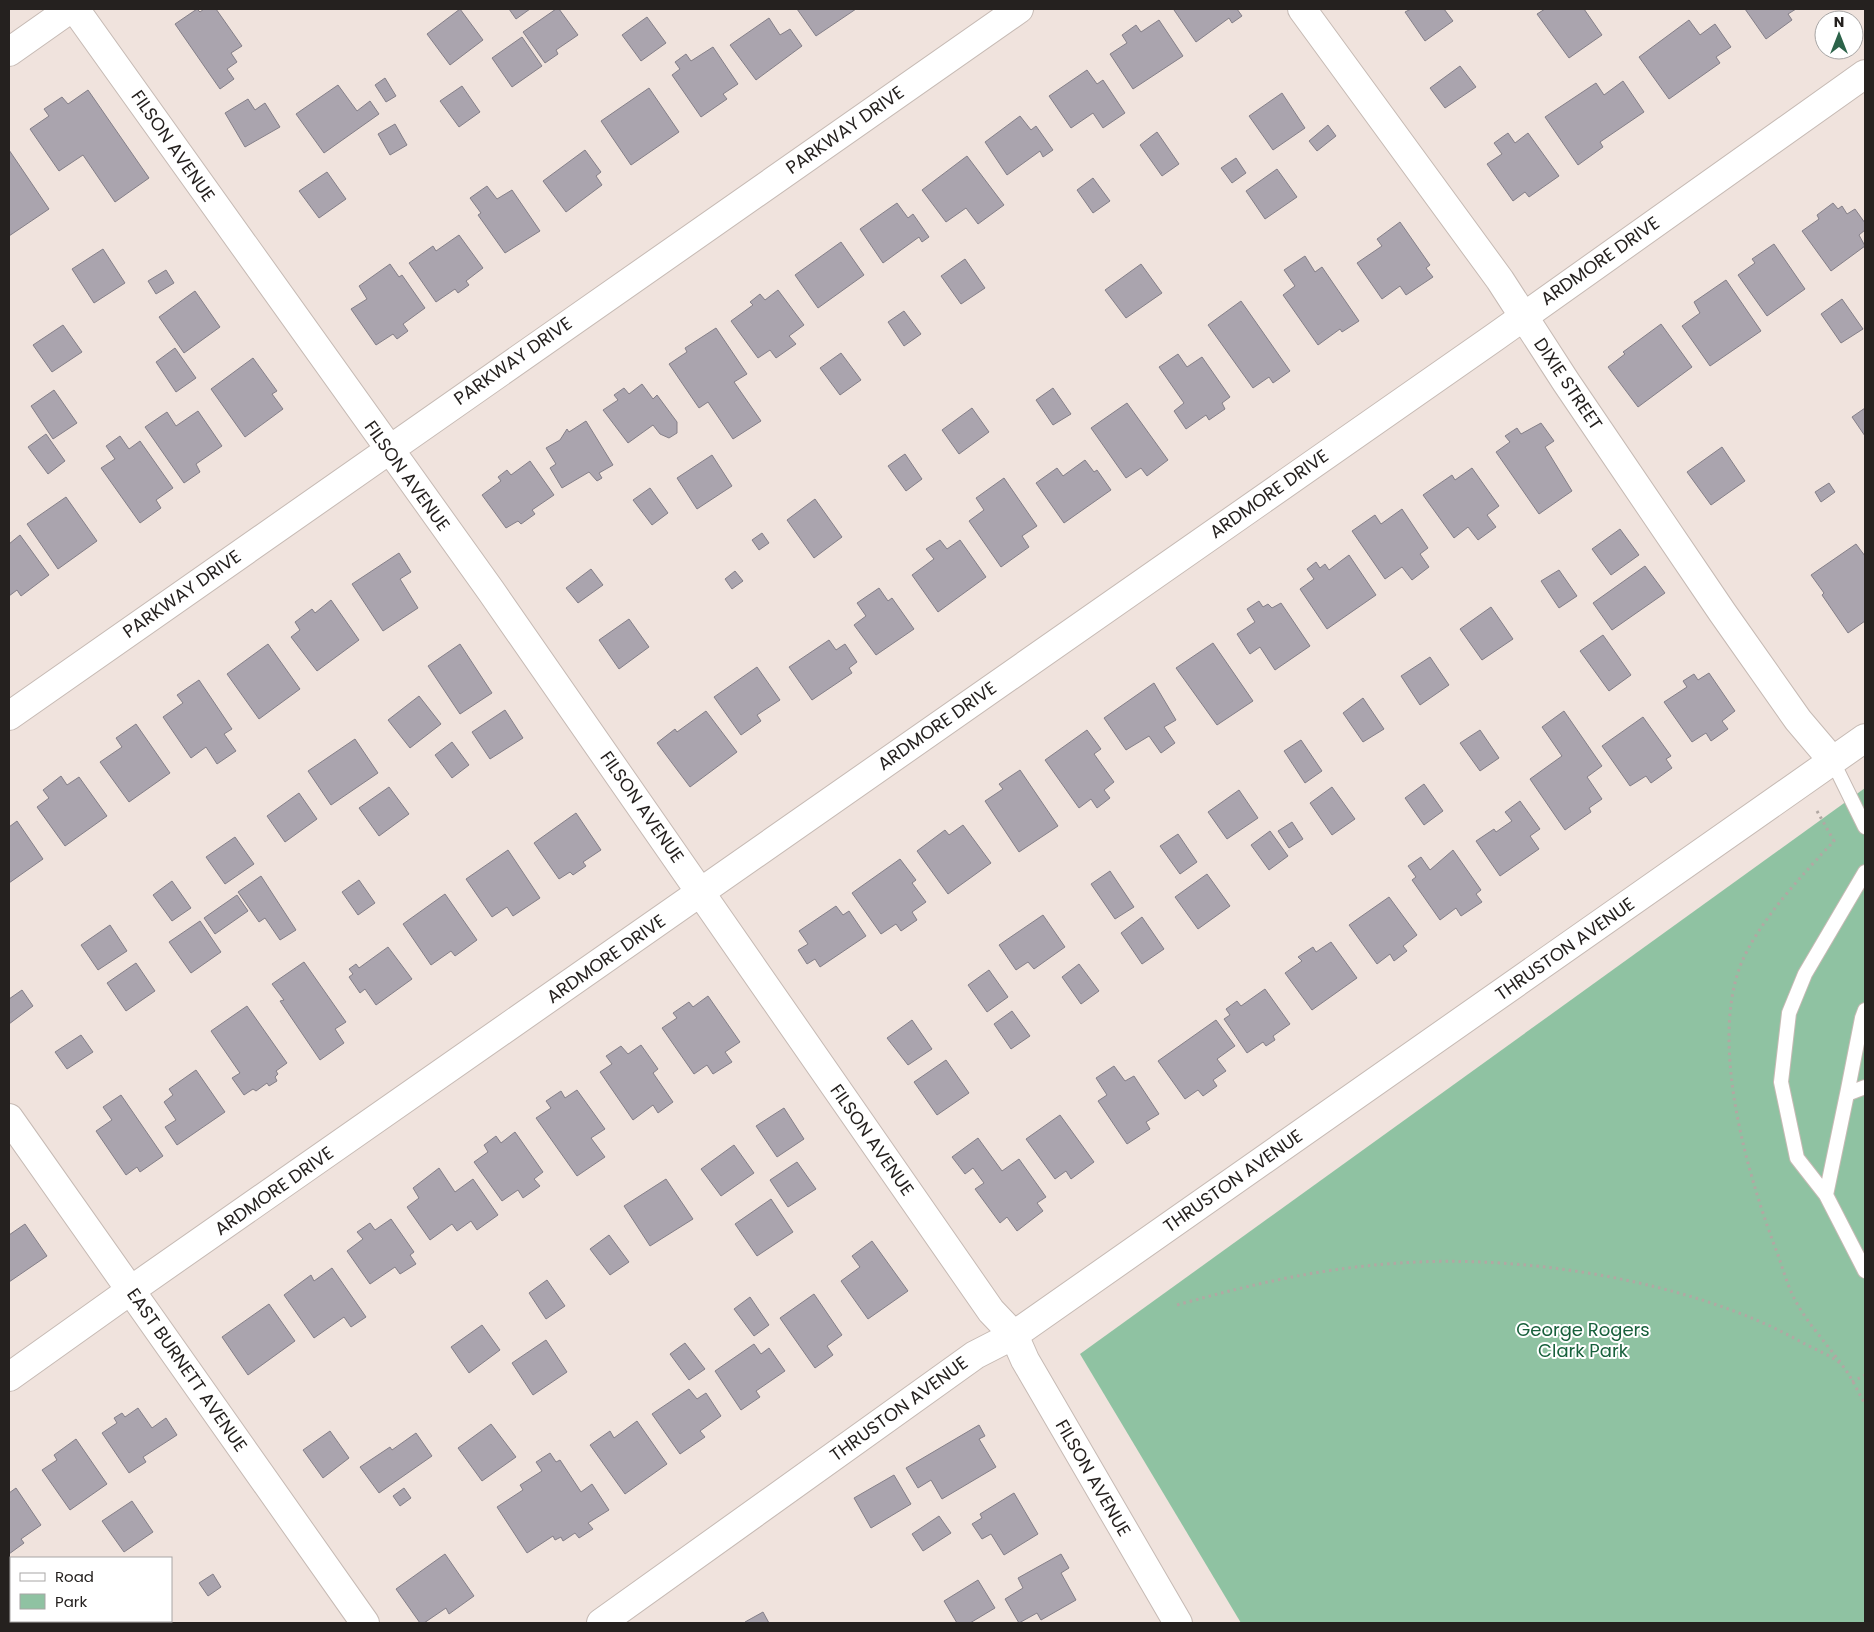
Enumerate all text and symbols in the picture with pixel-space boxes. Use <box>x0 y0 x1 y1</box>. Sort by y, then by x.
north arrow <box>1814 10 1864 60</box>
text: N <box>1834 12 1844 32</box>
street label: PARKWAY DRIVE <box>781 80 909 180</box>
street label: FILSON AVENUE <box>126 85 221 207</box>
street label: ARDMORE DRIVE <box>1535 210 1664 311</box>
street label: PARKWAY DRIVE <box>449 311 577 411</box>
street label: DIXIE STREET <box>1528 333 1609 435</box>
street label: FILSON AVENUE <box>359 415 456 536</box>
street label: ARDMORE DRIVE <box>1204 443 1333 544</box>
street label: PARKWAY DRIVE <box>118 544 246 644</box>
street label: ARDMORE DRIVE <box>872 675 1001 776</box>
street label: FILSON AVENUE <box>595 746 690 868</box>
street label: THRUSTON AVENUE <box>1490 891 1639 1006</box>
street label: ARDMORE DRIVE <box>541 908 670 1009</box>
street label: FILSON AVENUE <box>825 1079 920 1201</box>
street label: THRUSTON AVENUE <box>1158 1123 1307 1238</box>
street label: ARDMORE DRIVE <box>209 1140 338 1241</box>
street label: EAST BURNETT AVENUE <box>121 1283 253 1456</box>
park label: George Rogers Clark Park <box>1516 1317 1650 1363</box>
street label: THRUSTON AVENUE <box>825 1350 973 1467</box>
street label: FILSON AVENUE <box>1050 1415 1137 1541</box>
legend <box>10 1557 172 1622</box>
text: Road <box>55 1566 94 1587</box>
text: Park <box>55 1591 87 1612</box>

